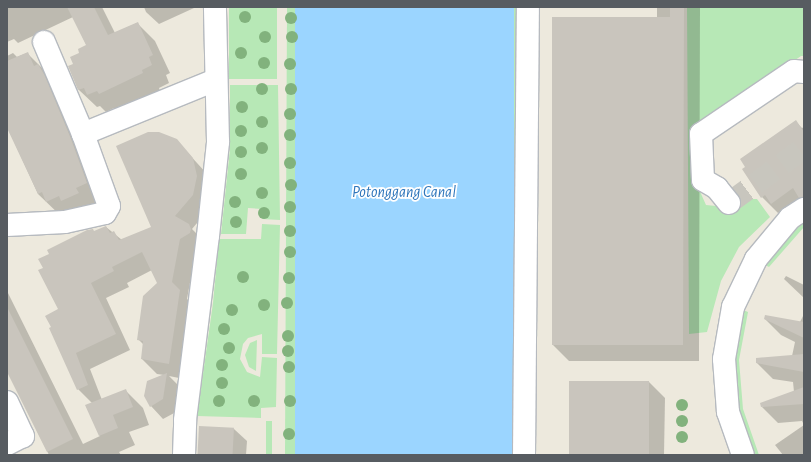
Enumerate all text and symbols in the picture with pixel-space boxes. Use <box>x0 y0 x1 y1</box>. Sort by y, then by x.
water label: Potonggang Canal <box>352 182 456 202</box>

